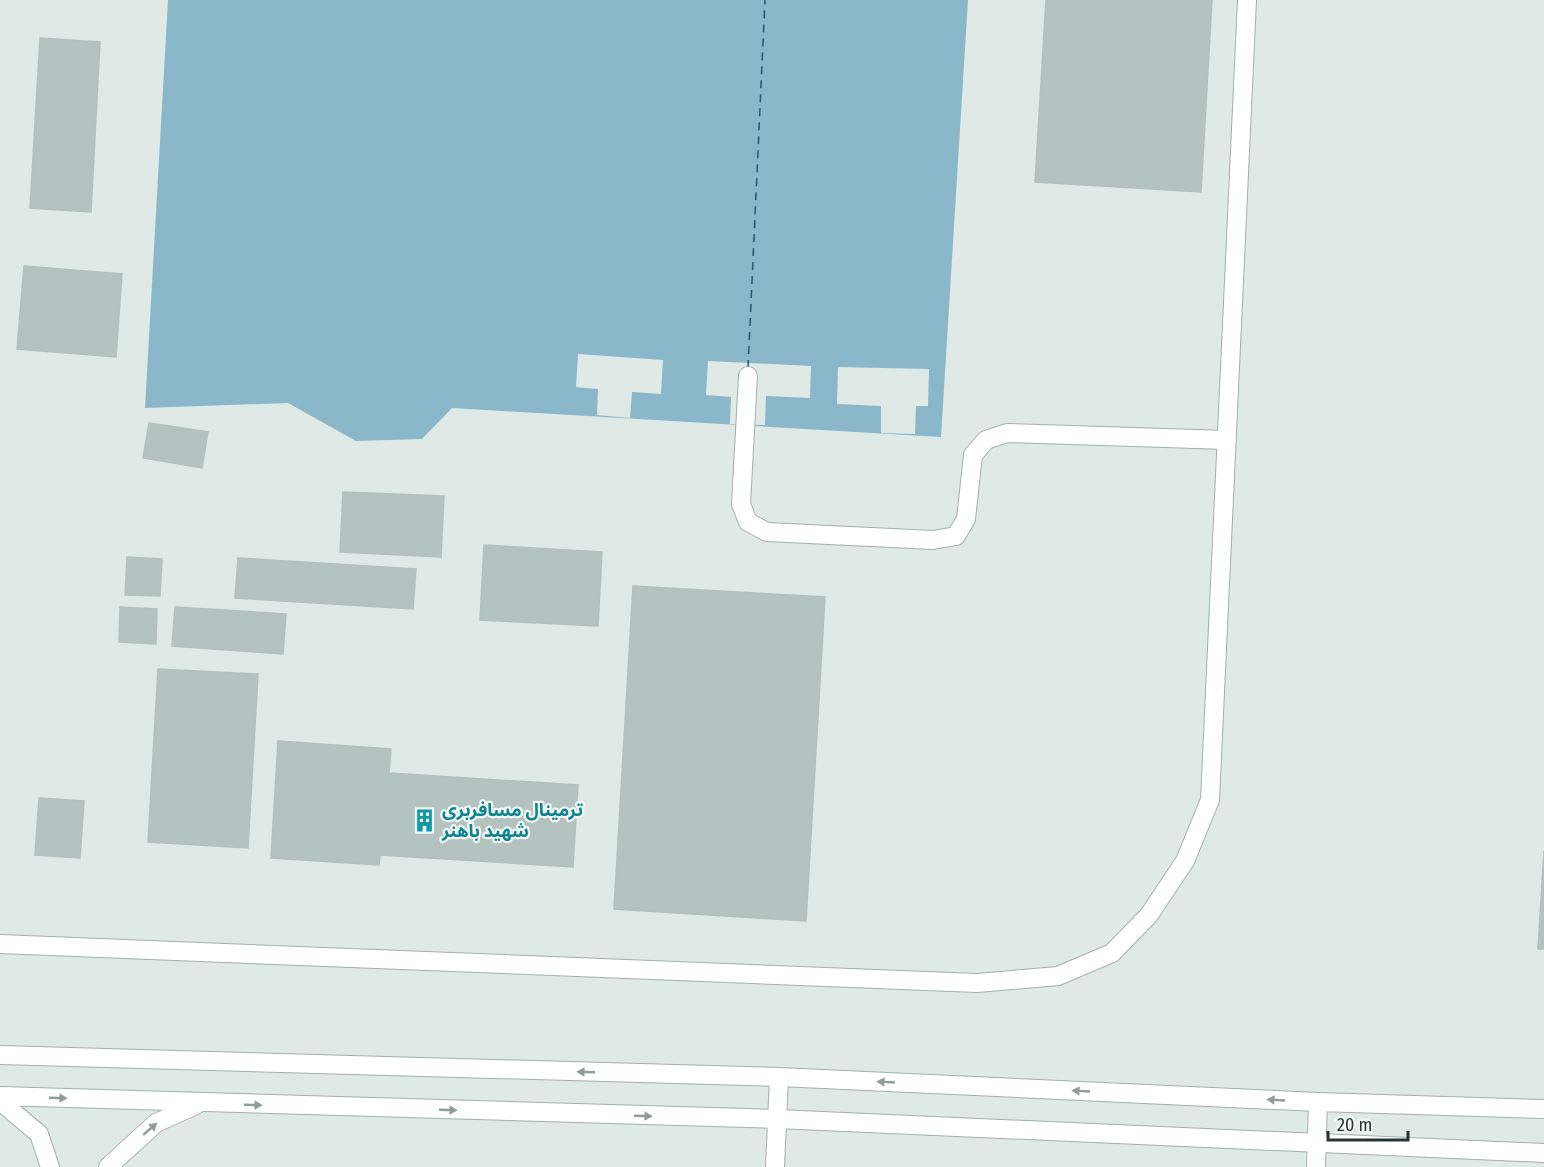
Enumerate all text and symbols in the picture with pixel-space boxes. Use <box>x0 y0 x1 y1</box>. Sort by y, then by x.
place label: ترمینال مسافربری شهید باهنر <box>441 799 584 842</box>
building icon: ترمینال مسافربری شهید باهنر <box>411 807 437 833</box>
one-way arrow <box>577 1067 596 1076</box>
one-way arrow <box>877 1078 896 1087</box>
one-way arrow <box>1071 1087 1090 1096</box>
one-way arrow <box>49 1093 68 1103</box>
one-way arrow <box>1266 1096 1285 1105</box>
one-way arrow <box>244 1100 263 1109</box>
scale bar <box>1328 1104 1408 1142</box>
one-way arrow <box>439 1106 458 1115</box>
one-way arrow <box>634 1111 653 1120</box>
text: 20 m <box>1337 1114 1372 1136</box>
one-way arrow <box>142 1123 157 1136</box>

